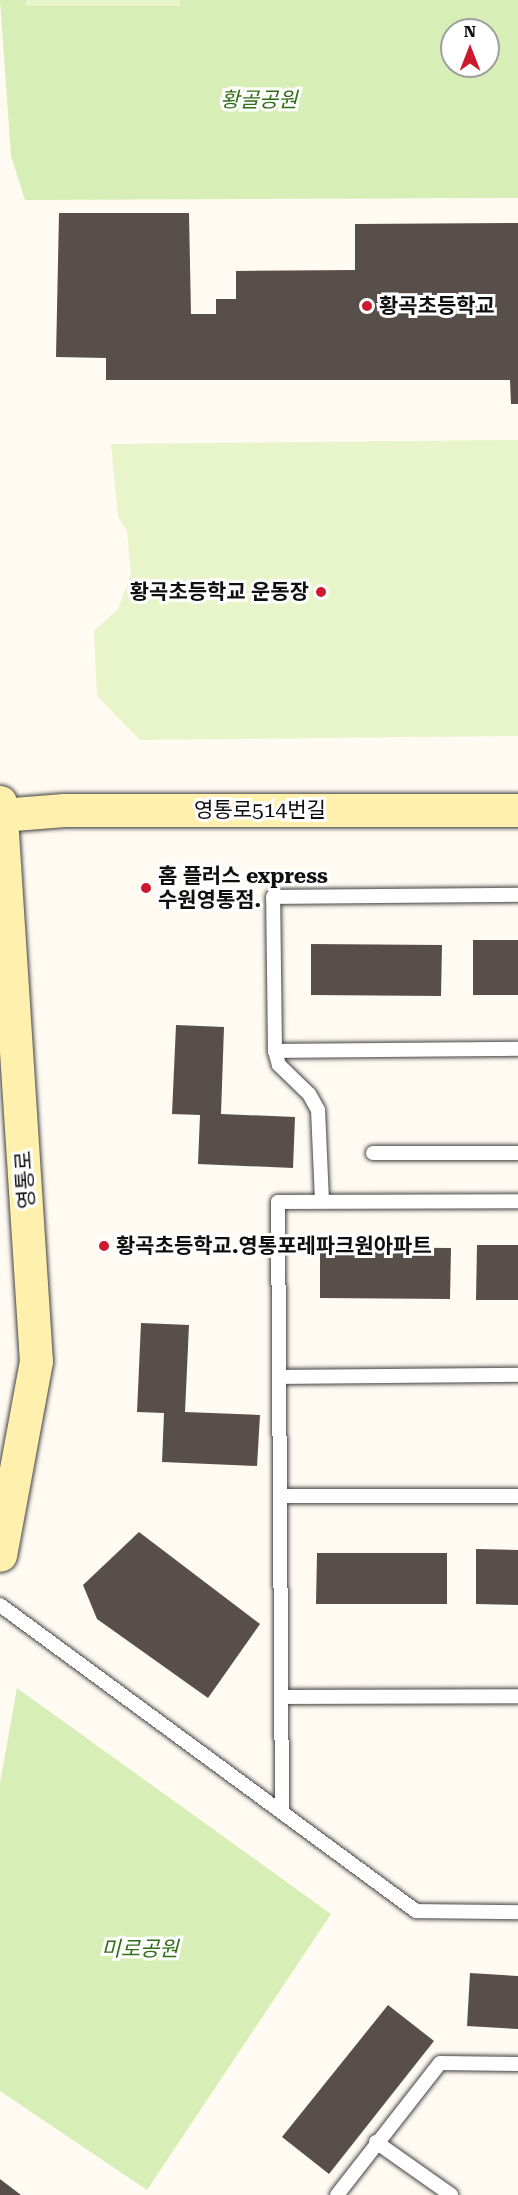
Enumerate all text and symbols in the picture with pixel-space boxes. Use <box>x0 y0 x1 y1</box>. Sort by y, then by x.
north arrow <box>440 18 500 78</box>
text: N <box>464 22 476 41</box>
park label: 황골공원 <box>220 87 298 113</box>
place label: 황곡초등학교 <box>379 293 495 319</box>
marker: 황곡초등학교 <box>360 299 374 313</box>
place label: 황곡초등학교 운동장 <box>130 579 309 605</box>
marker: 황곡초등학교 운동장 <box>314 585 328 599</box>
street label: 영통로514번길 <box>194 797 326 823</box>
place label: 홈 플러스 express 수원영통점. <box>158 863 328 913</box>
marker: 홈 플러스 express 수원영통점. <box>139 881 153 895</box>
street label: 영통로 <box>10 1150 40 1210</box>
place label: 황곡초등학교.영통포레파크원아파트 <box>116 1233 432 1259</box>
marker: 황곡초등학교.영통포레파크원아파트 <box>97 1239 111 1253</box>
park label: 미로공원 <box>101 1936 179 1962</box>

